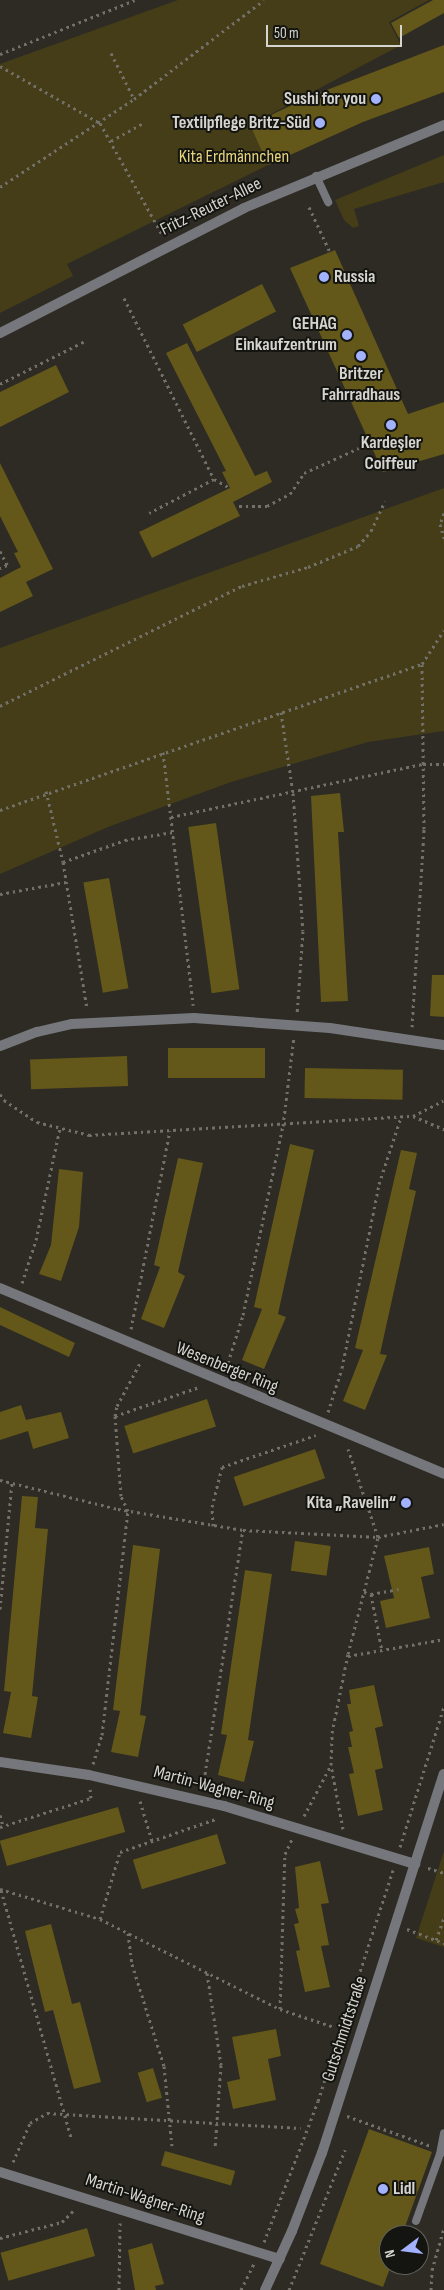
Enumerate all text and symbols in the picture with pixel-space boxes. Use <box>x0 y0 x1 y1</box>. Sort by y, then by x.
scale bar <box>269 15 405 47</box>
text: 50 m <box>274 24 299 43</box>
place label: Sushi for you <box>284 88 366 110</box>
marker: Sushi for you <box>370 93 382 105</box>
place label: Textilpflege Britz-Süd <box>172 112 310 134</box>
marker: Textilpflege Britz-Süd <box>314 117 326 129</box>
park label: Kita Erdmännchen <box>179 146 289 168</box>
street label: Fritz-Reuter-Allee <box>157 173 265 241</box>
place label: Russia <box>334 266 375 288</box>
marker: Russia <box>318 271 330 283</box>
place label: GEHAG Einkaufzentrum <box>235 314 337 356</box>
marker: GEHAG Einkaufzentrum <box>341 329 353 341</box>
marker: Britzer Fahrradhaus <box>355 350 367 362</box>
place label: Britzer Fahrradhaus <box>322 364 400 406</box>
marker: Kardeşler Coiffeur <box>385 419 397 431</box>
place label: Kardeşler Coiffeur <box>361 433 421 476</box>
street label: Wesenberger Ring <box>173 1338 281 1398</box>
place label: Kita „Ravelin“ <box>307 1492 396 1514</box>
marker: Kita „Ravelin“ <box>400 1497 412 1509</box>
street label: Martin-Wagner-Ring <box>151 1761 277 1815</box>
street label: Gutschmidtstraße <box>318 1974 372 2084</box>
street label: Martin-Wagner-Ring <box>83 2170 207 2228</box>
place label: Lidl <box>393 2178 415 2200</box>
marker: Lidl <box>377 2183 389 2195</box>
north arrow <box>379 2225 429 2275</box>
text: N <box>381 2248 399 2260</box>

